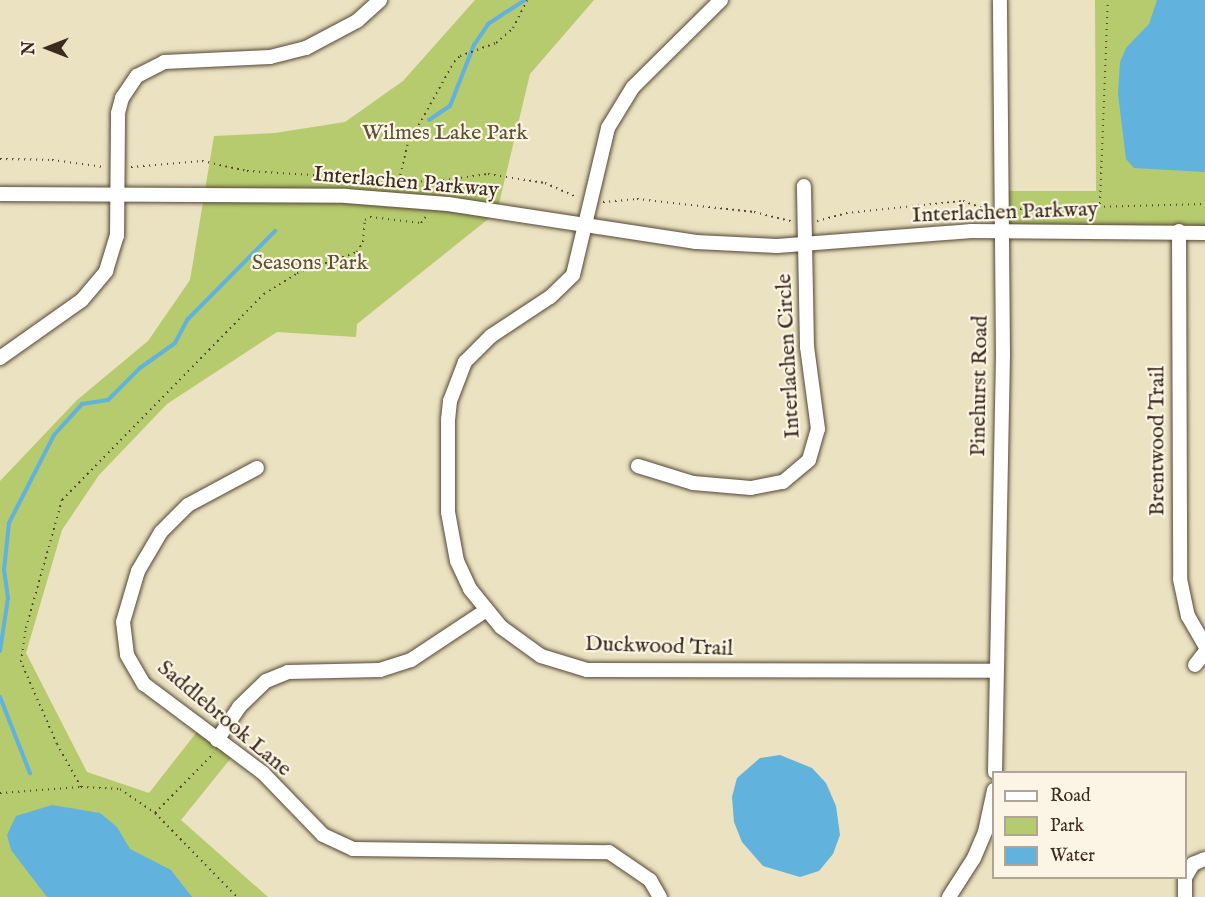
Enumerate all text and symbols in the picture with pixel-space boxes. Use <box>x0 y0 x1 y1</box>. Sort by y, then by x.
north arrow <box>18 18 78 78</box>
text: N <box>20 41 40 55</box>
park label: Wilmes Lake Park <box>362 121 528 147</box>
street label: Interlachen Parkway <box>312 162 500 204</box>
street label: Interlachen Parkway <box>911 197 1099 229</box>
park label: Seasons Park <box>252 251 368 277</box>
street label: Interlachen Circle <box>771 273 807 439</box>
street label: Pinehurst Road <box>966 315 994 457</box>
street label: Brentwood Trail <box>1145 366 1171 516</box>
street label: Duckwood Trail <box>584 631 734 663</box>
street label: Saddlebrook Lane <box>151 655 297 783</box>
legend <box>992 771 1187 879</box>
text: Road <box>1050 785 1091 808</box>
text: Park <box>1050 815 1084 838</box>
text: Water <box>1050 845 1095 868</box>

